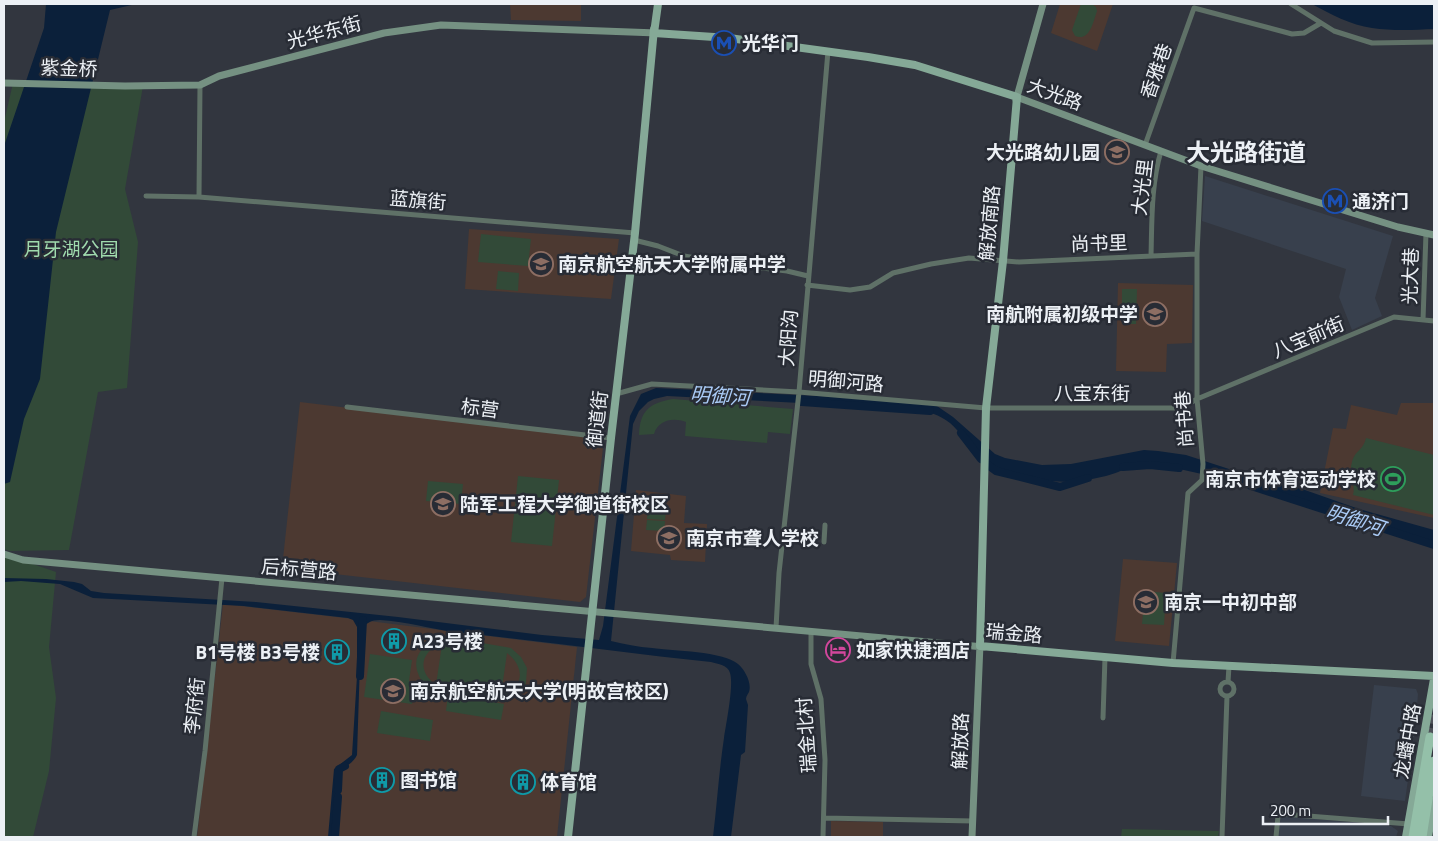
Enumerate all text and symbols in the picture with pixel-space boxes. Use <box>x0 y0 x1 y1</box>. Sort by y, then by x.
street label: 光华东街 <box>283 8 364 55</box>
place label: 光华门 <box>742 28 799 57</box>
metro station icon: 光华门 <box>711 30 737 56</box>
street label: 香雅巷 <box>1133 39 1179 103</box>
street label: 紫金桥 <box>40 52 98 83</box>
street label: 大光路 <box>1023 70 1087 117</box>
district label: 大光路街道 <box>1186 134 1306 170</box>
place label: 大光路幼儿园 <box>986 137 1100 166</box>
school or university icon: 大光路幼儿园 <box>1104 139 1130 165</box>
street label: 大光里 <box>1124 157 1159 217</box>
street label: 蓝旗街 <box>388 183 448 216</box>
street label: 解放南路 <box>971 184 1006 262</box>
place label: 通济门 <box>1352 186 1409 215</box>
metro station icon: 通济门 <box>1322 188 1348 214</box>
street label: 尚书里 <box>1070 227 1128 258</box>
park label: 月牙湖公园 <box>23 234 119 263</box>
street label: 光大巷 <box>1394 247 1425 305</box>
place label: 南京航空航天大学附属中学 <box>558 249 786 278</box>
school or university icon: 南京航空航天大学附属中学 <box>528 251 554 277</box>
place label: 南航附属初级中学 <box>986 299 1138 328</box>
school or university icon: 南航附属初级中学 <box>1142 301 1168 327</box>
street label: 八宝前街 <box>1267 308 1348 365</box>
street label: 大阳沟 <box>771 309 804 367</box>
street label: 明御河路 <box>807 363 885 398</box>
water label: 明御河 <box>689 378 755 413</box>
street label: 八宝东街 <box>1054 378 1130 407</box>
street label: 御道街 <box>579 389 614 449</box>
street label: 尚书巷 <box>1167 390 1200 448</box>
street label: 标营 <box>459 391 501 424</box>
place label: 南京市体育运动学校 <box>1205 464 1376 493</box>
sports icon: 南京市体育运动学校 <box>1380 466 1406 492</box>
place label: 陆军工程大学御道街校区 <box>460 489 669 518</box>
school or university icon: 陆军工程大学御道街校区 <box>430 491 456 517</box>
water label: 明御河 <box>1322 496 1392 545</box>
place label: 南京市聋人学校 <box>686 523 819 552</box>
school or university icon: 南京市聋人学校 <box>656 525 682 551</box>
street label: 后标营路 <box>260 551 338 586</box>
place label: 南京一中初中部 <box>1164 587 1297 616</box>
school or university icon: 南京一中初中部 <box>1133 589 1159 615</box>
street label: 瑞金路 <box>984 616 1044 649</box>
place label: A23号楼 <box>412 626 483 655</box>
building icon: A23号楼 <box>381 628 407 654</box>
place label: 如家快捷酒店 <box>856 635 970 664</box>
place label: B1号楼 B3号楼 <box>195 637 320 666</box>
hotel icon: 如家快捷酒店 <box>825 637 851 663</box>
building icon: B1号楼 B3号楼 <box>324 639 350 665</box>
street label: 李府街 <box>176 676 211 736</box>
place label: 南京航空航天大学(明故宫校区) <box>410 676 669 705</box>
school or university icon: 南京航空航天大学(明故宫校区) <box>380 678 406 704</box>
street label: 瑞金北村 <box>788 696 823 774</box>
street label: 龙蟠中路 <box>1386 701 1427 781</box>
street label: 解放路 <box>944 712 975 770</box>
place label: 图书馆 <box>400 765 457 794</box>
building icon: 图书馆 <box>369 767 395 793</box>
place label: 体育馆 <box>540 767 597 796</box>
building icon: 体育馆 <box>510 769 536 795</box>
scale bar <box>1263 794 1388 826</box>
text: 200 m <box>1270 799 1311 822</box>

